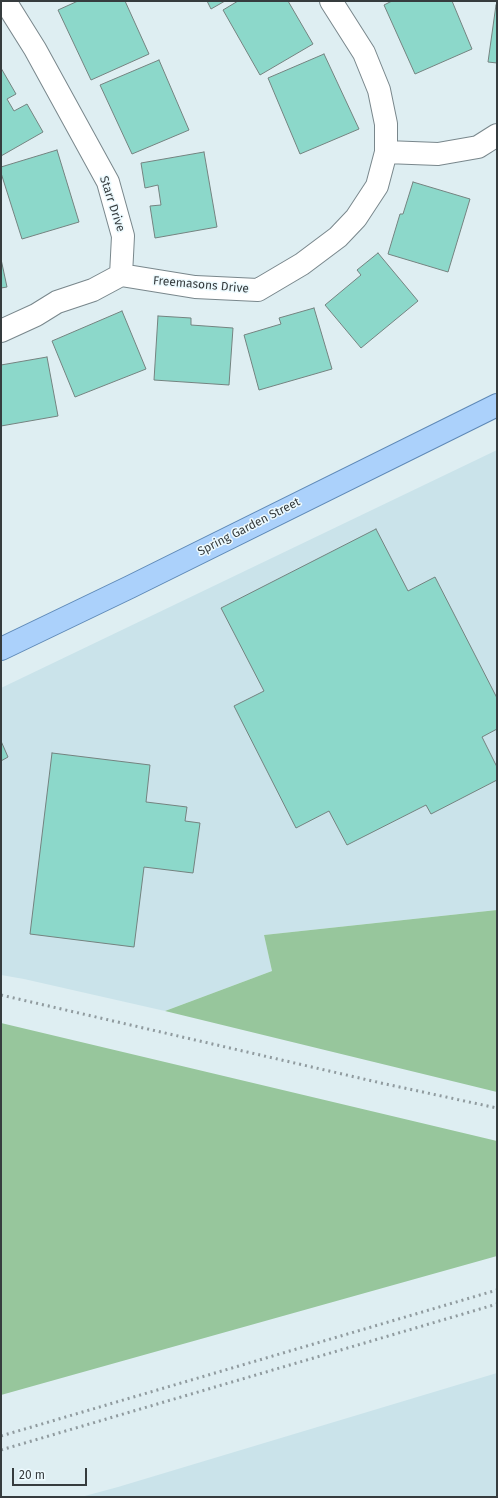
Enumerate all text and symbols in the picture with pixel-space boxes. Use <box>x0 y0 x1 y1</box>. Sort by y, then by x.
street label: Starr Drive <box>96 174 128 234</box>
street label: Freemasons Drive <box>153 274 249 296</box>
street label: Spring Garden Street <box>195 495 303 559</box>
scale bar <box>14 1460 89 1486</box>
text: 20 m <box>19 1468 45 1482</box>

